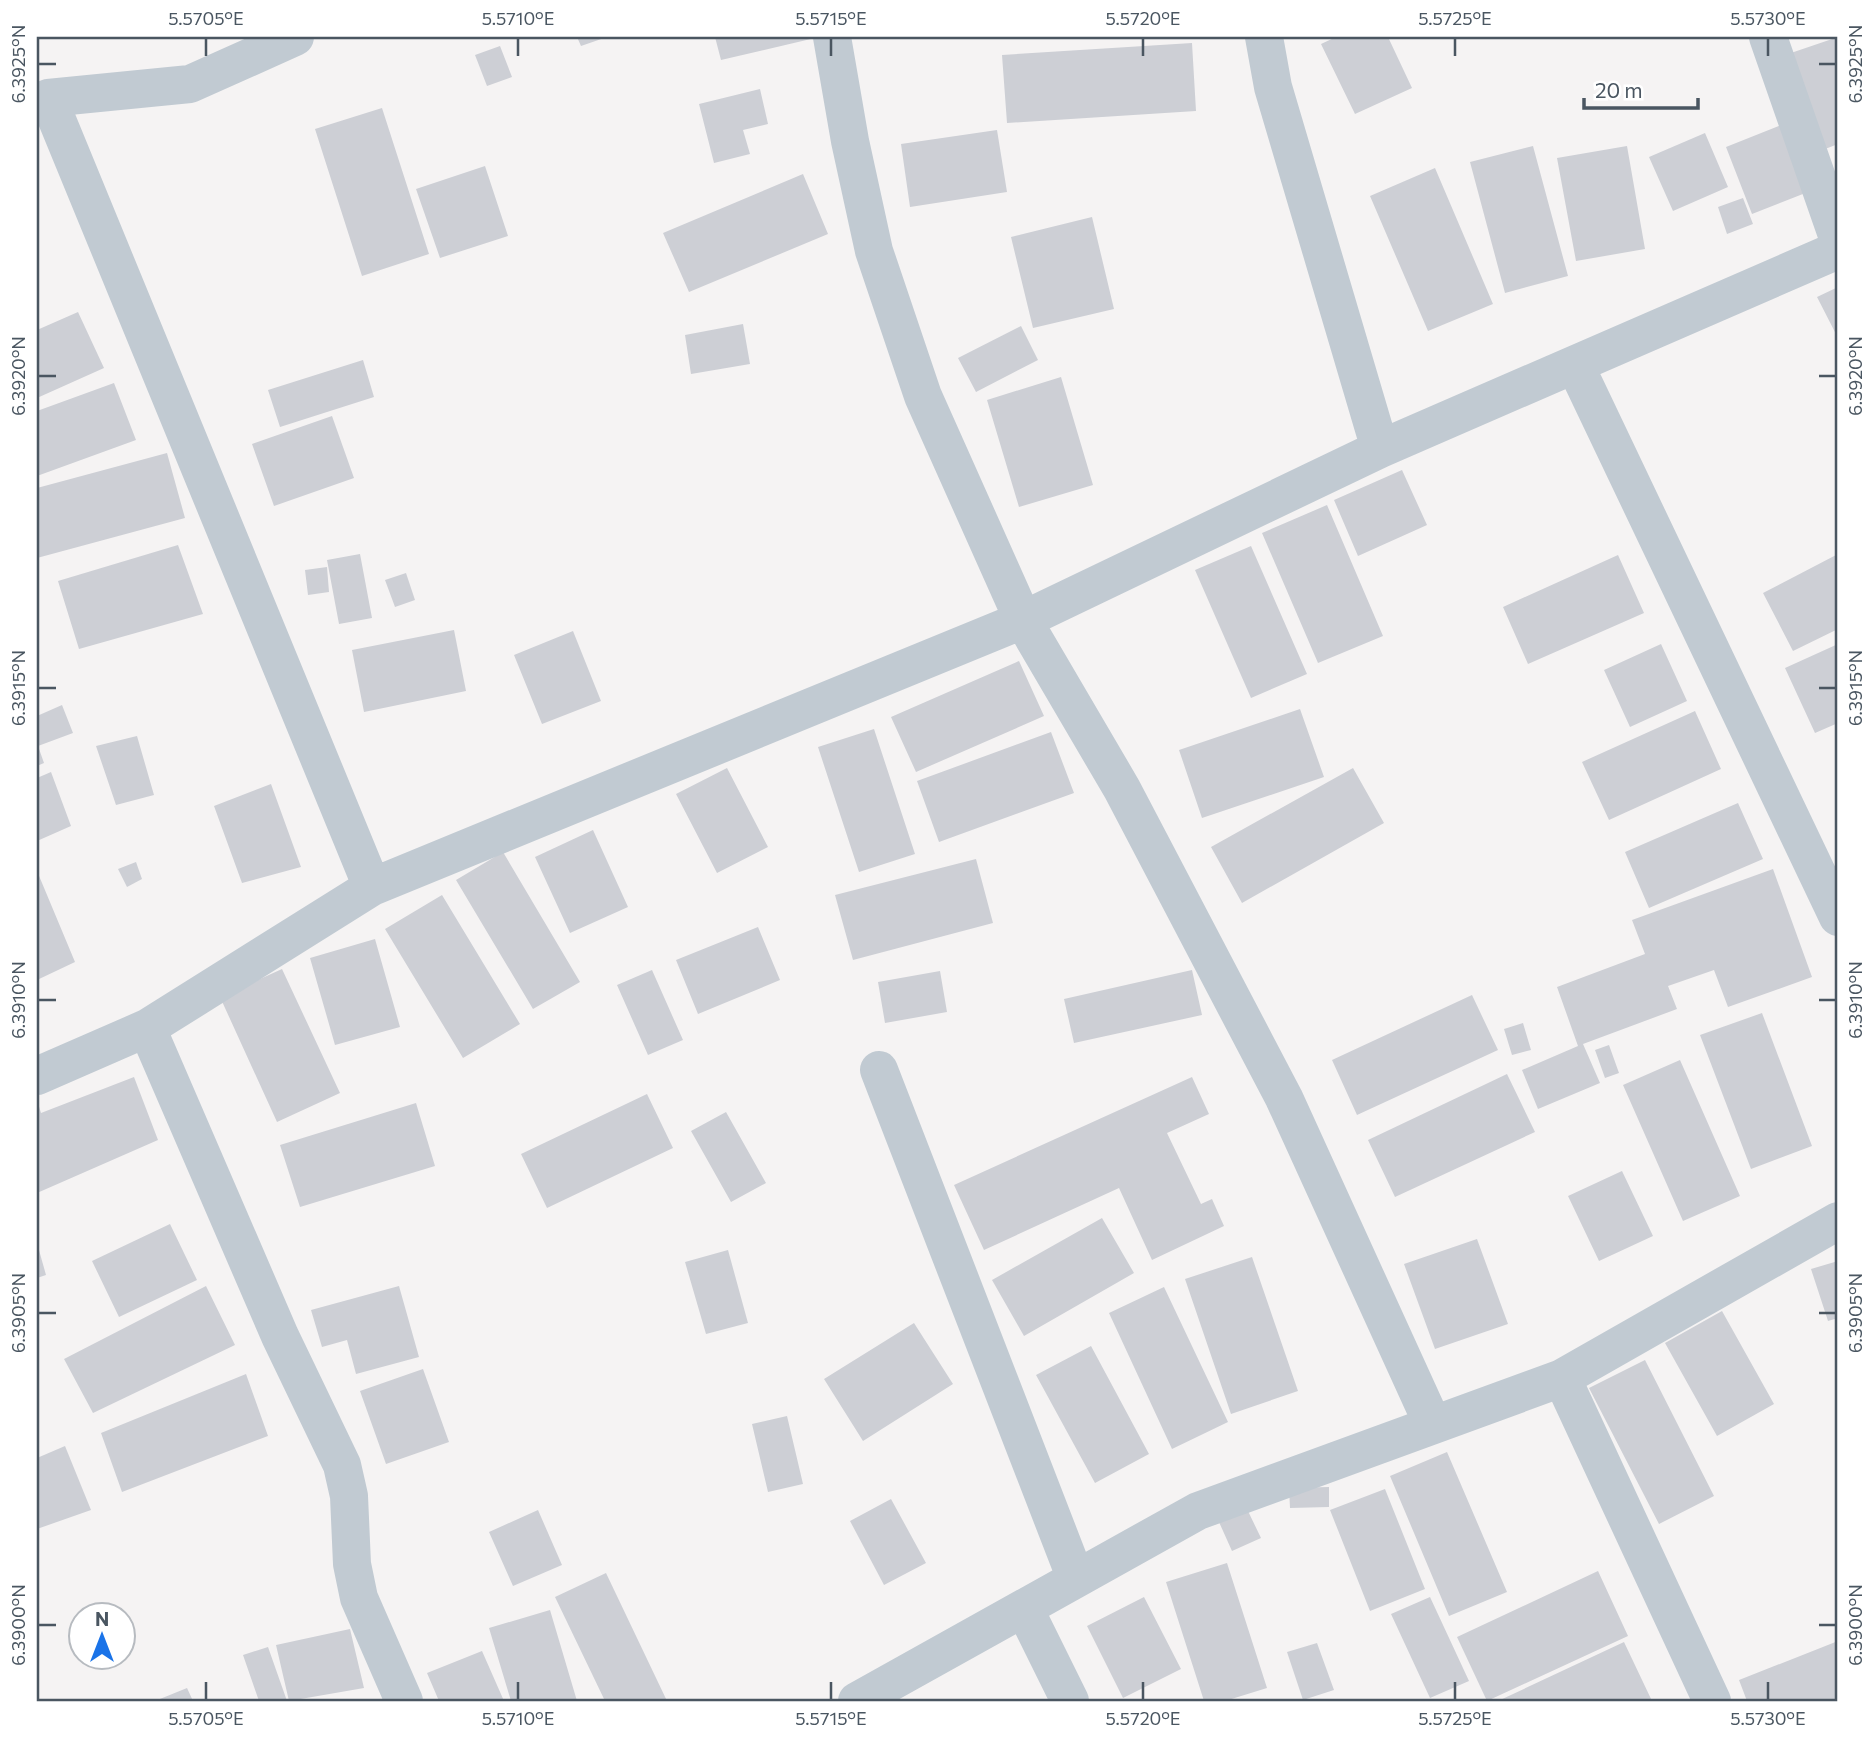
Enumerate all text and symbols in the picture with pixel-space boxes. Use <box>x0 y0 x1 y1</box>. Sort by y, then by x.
text: 5.5705°E <box>168 7 244 29</box>
text: 5.5710°E <box>482 7 554 29</box>
text: 5.5715°E <box>795 7 867 29</box>
text: 5.5720°E <box>1106 7 1180 29</box>
text: 5.5725°E <box>1418 7 1492 29</box>
text: 5.5730°E <box>1730 7 1806 29</box>
text: 6.3925°N <box>7 25 29 103</box>
text: 6.3925°N <box>1844 25 1866 103</box>
scale bar <box>1584 66 1698 110</box>
text: 20 m <box>1595 77 1643 102</box>
text: 6.3920°N <box>7 336 29 416</box>
text: 6.3920°N <box>1844 336 1866 416</box>
text: 6.3915°N <box>7 650 29 726</box>
text: 6.3915°N <box>1844 650 1866 726</box>
text: 6.3910°N <box>7 961 29 1039</box>
text: 6.3910°N <box>1844 961 1866 1039</box>
text: 6.3905°N <box>7 1273 29 1353</box>
text: 6.3905°N <box>1844 1273 1866 1353</box>
text: 6.3900°N <box>7 1584 29 1666</box>
text: 6.3900°N <box>1844 1584 1866 1666</box>
north arrow <box>66 1602 136 1672</box>
text: N <box>95 1607 109 1630</box>
text: 5.5705°E <box>168 1707 244 1729</box>
text: 5.5710°E <box>482 1707 554 1729</box>
text: 5.5715°E <box>795 1707 867 1729</box>
text: 5.5720°E <box>1106 1707 1180 1729</box>
text: 5.5725°E <box>1418 1707 1492 1729</box>
text: 5.5730°E <box>1730 1707 1806 1729</box>

